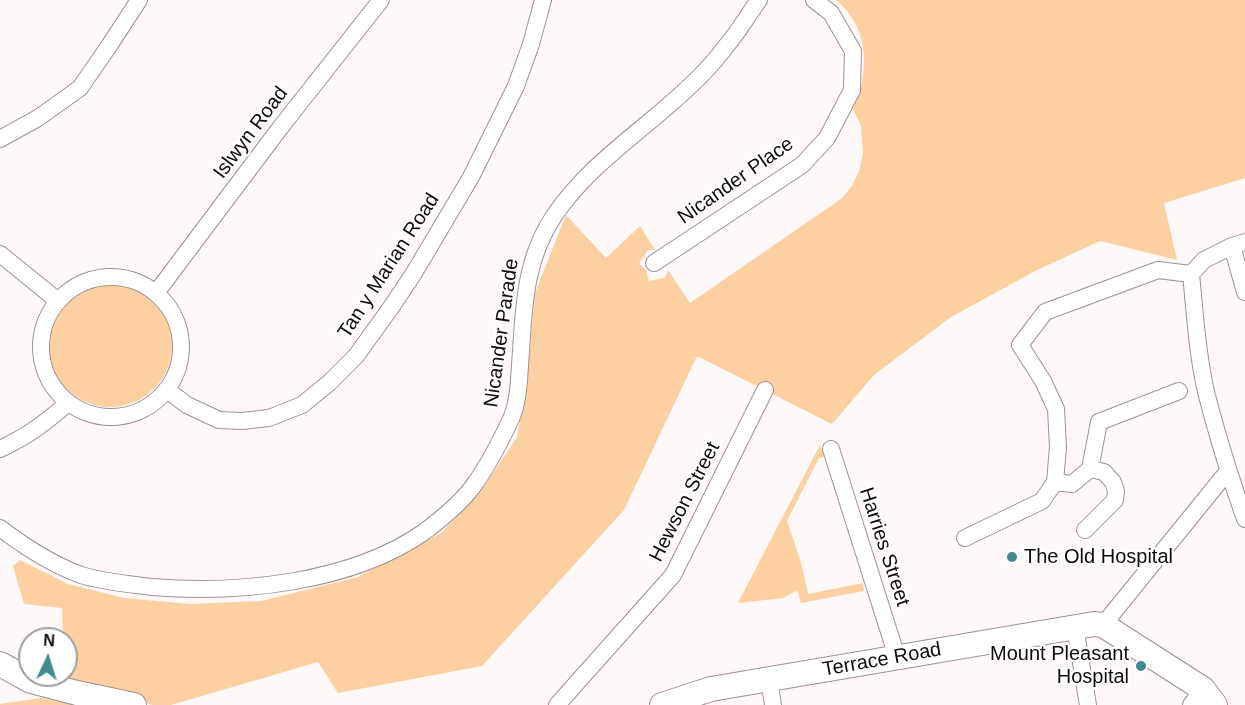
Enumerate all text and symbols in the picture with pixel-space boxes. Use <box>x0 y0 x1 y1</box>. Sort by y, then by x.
street label: Islwyn Road <box>209 82 293 184</box>
street label: Nicander Place <box>674 132 798 230</box>
street label: Tan y Marian Road <box>333 189 445 343</box>
street label: Nicander Parade <box>480 257 524 409</box>
street label: Hewson Street <box>645 438 725 566</box>
street label: Harries Street <box>854 485 914 609</box>
place label: The Old Hospital <box>1024 545 1173 569</box>
marker: The Old Hospital <box>1005 550 1019 564</box>
north arrow <box>18 627 78 687</box>
text: N <box>43 632 56 649</box>
street label: Terrace Road <box>821 638 943 682</box>
place label: Mount Pleasant Hospital <box>990 642 1129 689</box>
marker: Mount Pleasant Hospital <box>1134 659 1148 673</box>

